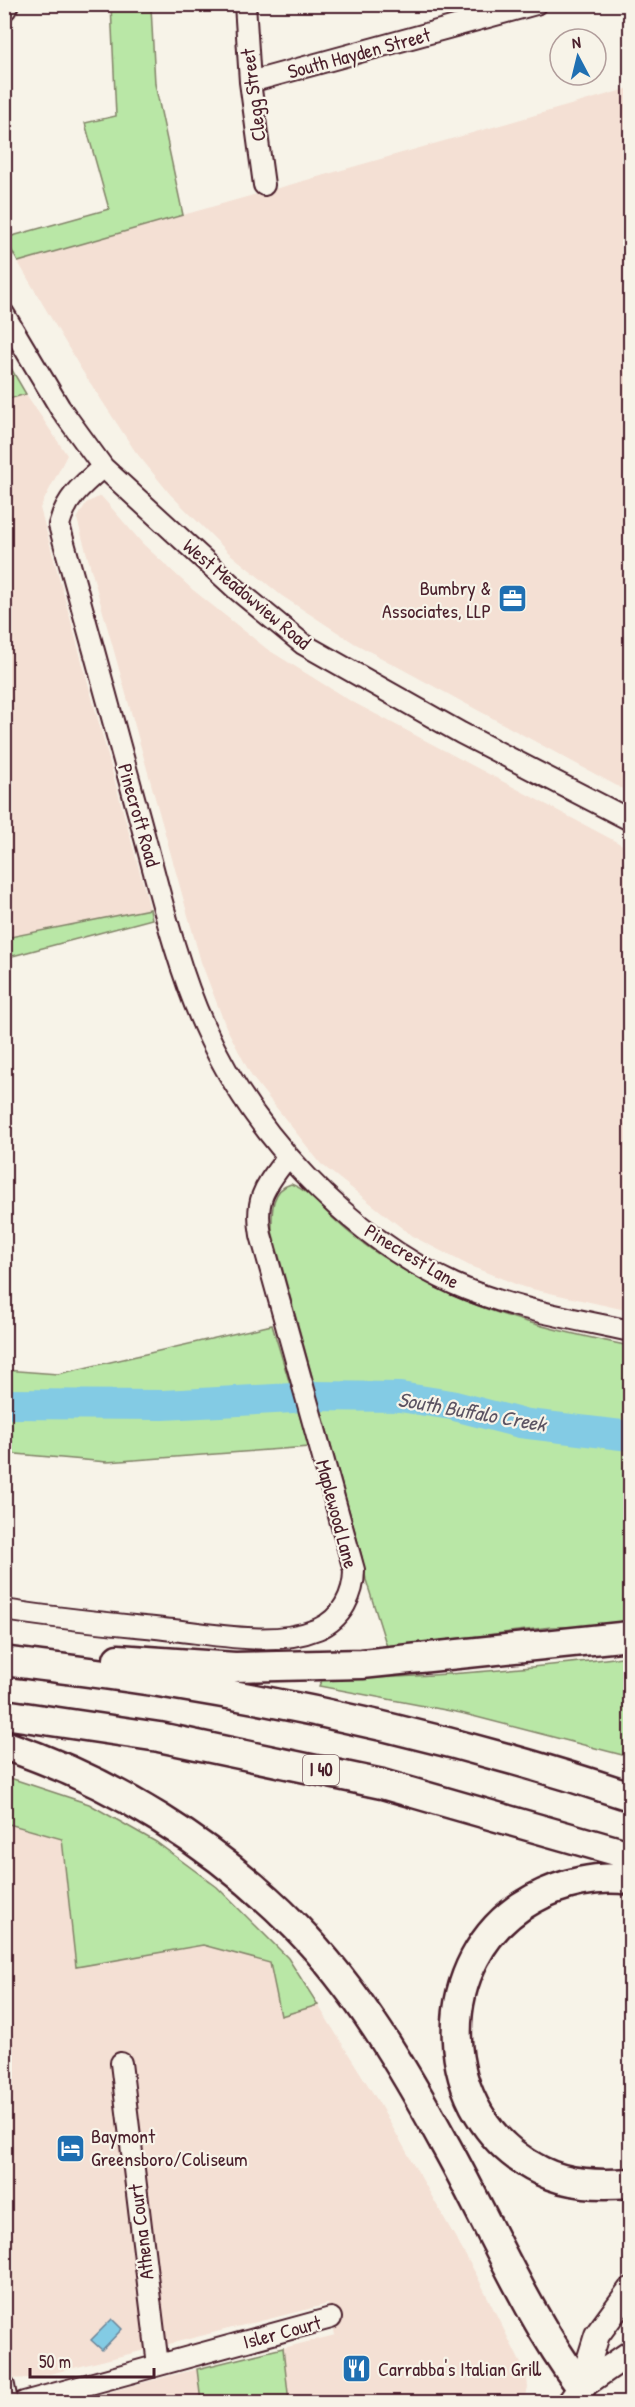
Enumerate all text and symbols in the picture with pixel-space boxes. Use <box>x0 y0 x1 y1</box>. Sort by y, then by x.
street label: South Hayden Street <box>285 20 434 85</box>
north arrow <box>548 27 608 87</box>
text: N <box>571 31 582 54</box>
street label: Clegg Street <box>233 46 272 143</box>
street label: West Meadowview Road <box>178 532 317 655</box>
place label: Bumbry & Associates, LLP <box>382 574 491 624</box>
office icon: Bumbry & Associates, LLP <box>496 583 528 615</box>
street label: Pinecroft Road <box>112 760 167 870</box>
street label: Pinecrest Lane <box>360 1217 465 1294</box>
water label: South Buffalo Creek <box>396 1384 551 1439</box>
street label: Maplewood Lane <box>310 1456 365 1571</box>
road number: I 40 <box>303 1755 339 1785</box>
place label: Baymont Greensboro/Coliseum <box>91 2122 248 2172</box>
hotel icon: Baymont Greensboro/Coliseum <box>54 2132 86 2164</box>
street label: Athena Court <box>121 2182 160 2281</box>
street label: Isler Court <box>240 2308 325 2355</box>
scale bar <box>30 2341 154 2379</box>
text: 50 m <box>39 2349 71 2374</box>
restaurant icon: Carrabba's Italian Grill <box>341 2353 373 2385</box>
place label: Carrabba's Italian Grill <box>378 2355 541 2382</box>

